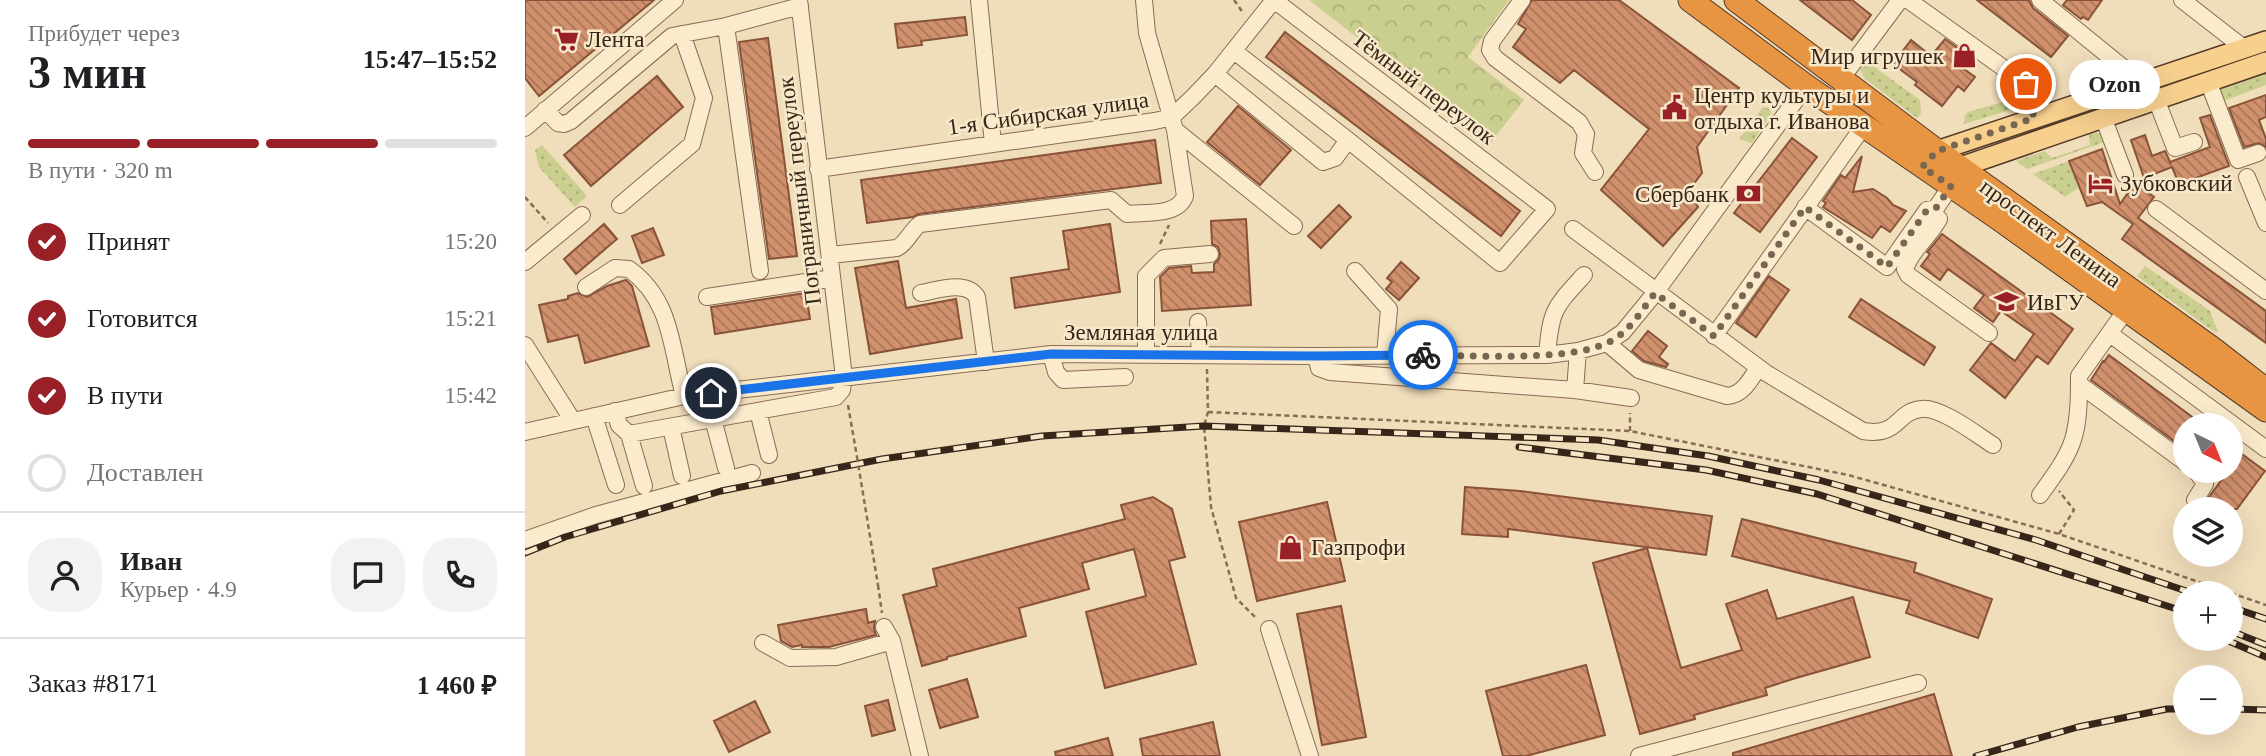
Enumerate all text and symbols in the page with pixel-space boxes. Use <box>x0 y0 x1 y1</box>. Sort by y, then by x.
text: Прибудет через <box>28 21 180 46</box>
supermarket icon: Лента <box>552 25 580 53</box>
street label: Тёмный переулок <box>1347 25 1501 150</box>
place label: Лента <box>586 27 645 52</box>
shop icon: Мир игрушек <box>1950 42 1978 70</box>
place label: Мир игрушек <box>1810 44 1945 69</box>
text: 15:47–15:52 <box>363 45 497 74</box>
text: 3 мин <box>28 47 147 98</box>
pin <box>1996 54 2056 114</box>
callout: Ozon <box>2068 60 2159 108</box>
icon: bag <box>2007 65 2045 103</box>
text: Ozon <box>2088 72 2141 97</box>
street label: Пограничный переулок <box>773 75 826 306</box>
place label: Центр культуры и отдыха г. Иванова <box>1694 83 1870 134</box>
street label: 1-я Сибирская улица <box>946 87 1150 140</box>
public building icon: Центр культуры и отдыха г. Иванова <box>1660 94 1688 122</box>
text: В пути · 320 m <box>28 158 173 183</box>
hotel icon: Зубковский <box>2086 169 2114 197</box>
place label: Зубковский <box>2120 171 2233 196</box>
street label: проспект Ленина <box>1975 174 2126 293</box>
bank icon: Сбербанк <box>1735 180 1763 208</box>
place label: Сбербанк <box>1635 182 1730 207</box>
icon: check <box>28 223 66 261</box>
text: Принят <box>87 227 170 256</box>
text: 15:20 <box>445 229 497 254</box>
school or university icon: ИвГУ <box>1993 288 2021 316</box>
place label: ИвГУ <box>2027 290 2085 315</box>
icon: check <box>28 300 66 338</box>
text: Готовится <box>87 304 198 333</box>
text: 15:21 <box>445 306 497 331</box>
street label: Земляная улица <box>1064 320 1218 345</box>
courier <box>1388 320 1458 390</box>
icon: bike <box>1404 336 1442 374</box>
pin <box>681 363 741 423</box>
icon: home <box>692 374 730 412</box>
icon: check <box>28 377 66 415</box>
text: В пути <box>87 381 163 410</box>
text: 15:42 <box>445 383 497 408</box>
north arrow <box>2173 413 2243 483</box>
map controls <box>2173 413 2243 735</box>
text: Доставлен <box>87 458 204 487</box>
button: layers <box>2173 497 2243 567</box>
shop icon: Газпрофи <box>1277 533 1305 561</box>
place label: Газпрофи <box>1311 535 1406 560</box>
button: person <box>28 538 102 612</box>
button: chat <box>331 538 405 612</box>
button: phone <box>423 538 497 612</box>
text: Иван <box>120 547 182 576</box>
text: Курьер · 4.9 <box>120 577 237 602</box>
button: + <box>2173 581 2243 651</box>
button: − <box>2173 665 2243 735</box>
text: Заказ #8171 <box>28 669 158 698</box>
text: 1 460 ₽ <box>417 671 497 700</box>

